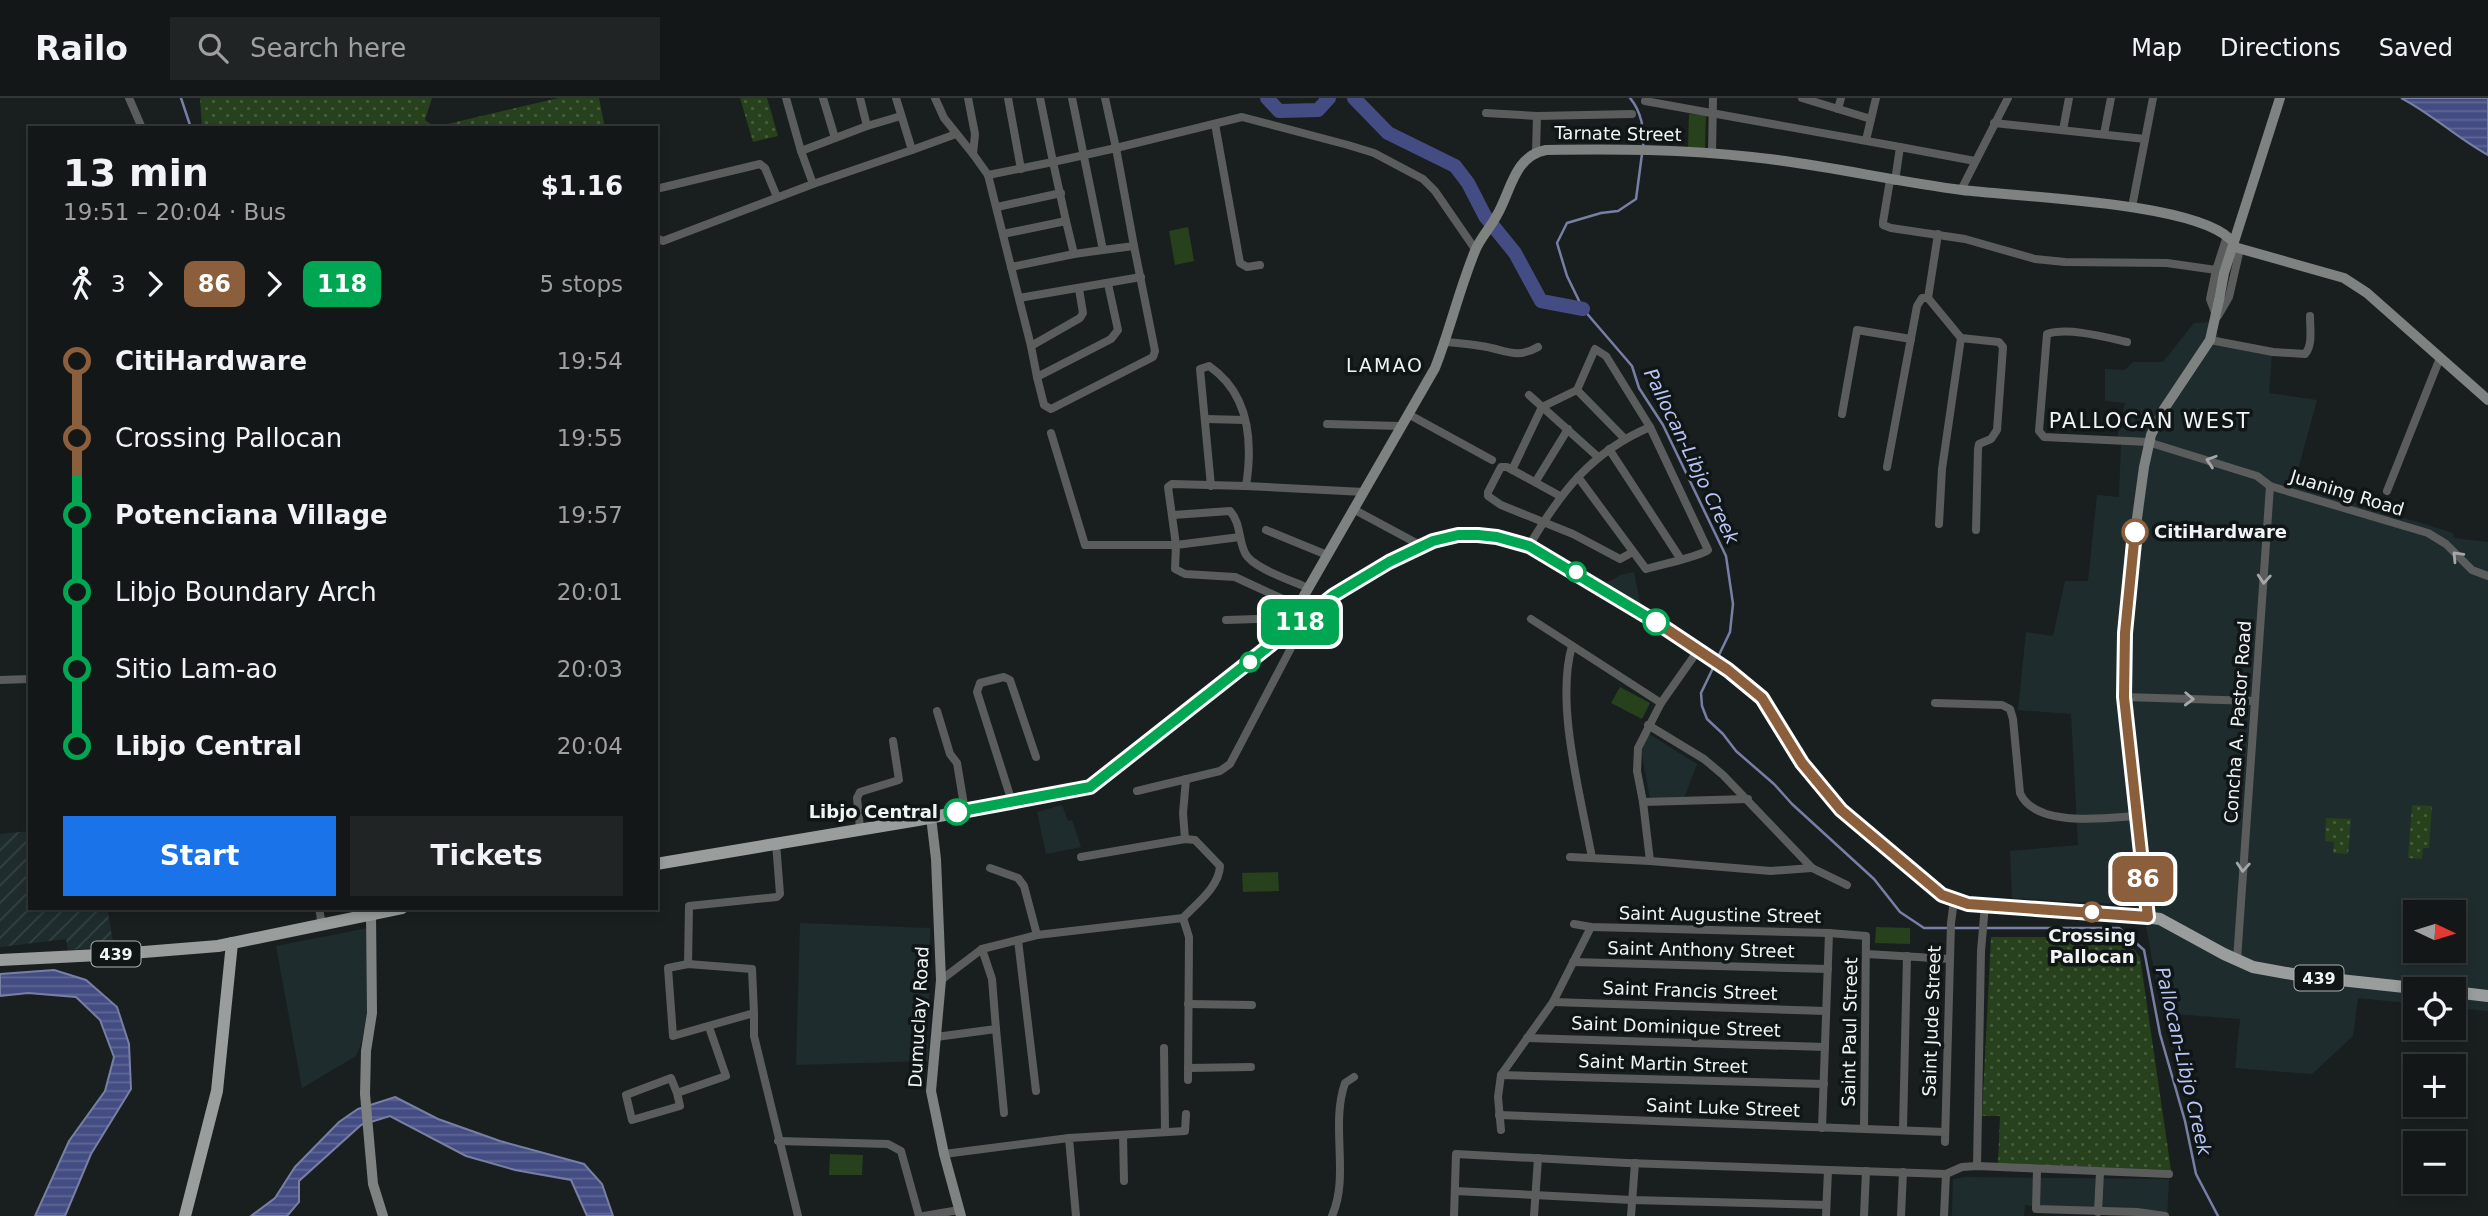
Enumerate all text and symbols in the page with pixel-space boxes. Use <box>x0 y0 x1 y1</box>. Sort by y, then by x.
search box <box>170 17 660 80</box>
text: Railo <box>35 29 128 68</box>
icon: search <box>194 29 232 67</box>
text: Search here <box>250 33 406 63</box>
text: Map <box>2131 34 2182 62</box>
text: Directions <box>2220 34 2341 62</box>
text: Saved <box>2379 34 2453 62</box>
street label: Tarnate Street <box>1553 122 1682 145</box>
text: 13 min <box>63 151 209 195</box>
text: $1.16 <box>541 171 623 201</box>
text: 19:51 – 20:04 · Bus <box>63 199 286 225</box>
icon: walk <box>63 265 101 303</box>
icon: forward <box>136 265 174 303</box>
icon: forward <box>255 265 293 303</box>
text: 86 <box>198 270 231 298</box>
text: 118 <box>317 270 367 298</box>
text: 3 <box>111 271 126 297</box>
text: 5 stops <box>539 271 623 297</box>
text: CitiHardware <box>115 346 307 376</box>
text: 19:54 <box>557 348 623 374</box>
district label: LAMAO <box>1346 354 1424 376</box>
water label: Pallocan-Libjo Creek <box>1640 365 1745 548</box>
district label: PALLOCAN WEST <box>2049 409 2251 433</box>
text: Crossing Pallocan <box>115 423 342 453</box>
text: 19:55 <box>557 425 623 451</box>
one-way arrow <box>2205 455 2217 469</box>
street label: Juaning Road <box>2287 465 2407 520</box>
text: Potenciana Village <box>115 500 388 530</box>
text: 19:57 <box>557 502 623 528</box>
marker: CitiHardware <box>2122 519 2148 545</box>
place label: CitiHardware <box>2154 521 2287 542</box>
one-way arrow <box>2453 551 2466 564</box>
unlabelled marker <box>1566 562 1586 582</box>
one-way arrow <box>2256 574 2271 585</box>
text: Libjo Boundary Arch <box>115 577 377 607</box>
text: 20:01 <box>557 579 623 605</box>
line badge: 118 <box>1260 599 1340 645</box>
text: 118 <box>1275 608 1325 636</box>
unlabelled marker <box>1643 609 1669 635</box>
street label: Concha A. Pastor Road <box>2220 620 2255 824</box>
unlabelled marker <box>1240 652 1260 672</box>
text: Sitio Lam-ao <box>115 654 277 684</box>
text: 20:03 <box>557 656 623 682</box>
one-way arrow <box>2184 692 2195 707</box>
text: Libjo Central <box>115 731 302 761</box>
text: 20:04 <box>557 733 623 759</box>
marker: Libjo Central <box>944 799 970 825</box>
place label: Libjo Central <box>809 801 938 822</box>
button: Start <box>63 816 336 896</box>
button: Tickets <box>350 816 623 896</box>
line badge: 86 <box>2112 856 2174 902</box>
one-way arrow <box>2236 862 2251 873</box>
text: 86 <box>2126 865 2160 893</box>
north arrow <box>2403 900 2466 962</box>
map controls <box>2403 900 2466 1194</box>
street label: Saint Augustine Street <box>1619 902 1821 927</box>
marker: Crossing Pallocan <box>2082 902 2102 922</box>
place label: Crossing Pallocan <box>2048 925 2136 967</box>
street label: Saint Anthony Street <box>1607 937 1795 962</box>
road number: 439 <box>92 942 140 967</box>
street label: Saint Jude Street <box>1918 945 1945 1097</box>
street label: Dumuclay Road <box>904 946 933 1088</box>
street label: Saint Paul Street <box>1838 957 1861 1107</box>
water label: Pallocan-Libjo Creek <box>2152 965 2217 1158</box>
road number: 439 <box>2294 965 2344 990</box>
street label: Saint Francis Street <box>1602 977 1778 1004</box>
button: locate <box>2403 977 2466 1040</box>
street label: Saint Dominique Street <box>1571 1012 1781 1041</box>
street label: Saint Martin Street <box>1578 1050 1748 1077</box>
button: + <box>2403 1054 2466 1117</box>
street label: Saint Luke Street <box>1646 1094 1800 1121</box>
button: − <box>2403 1131 2466 1194</box>

